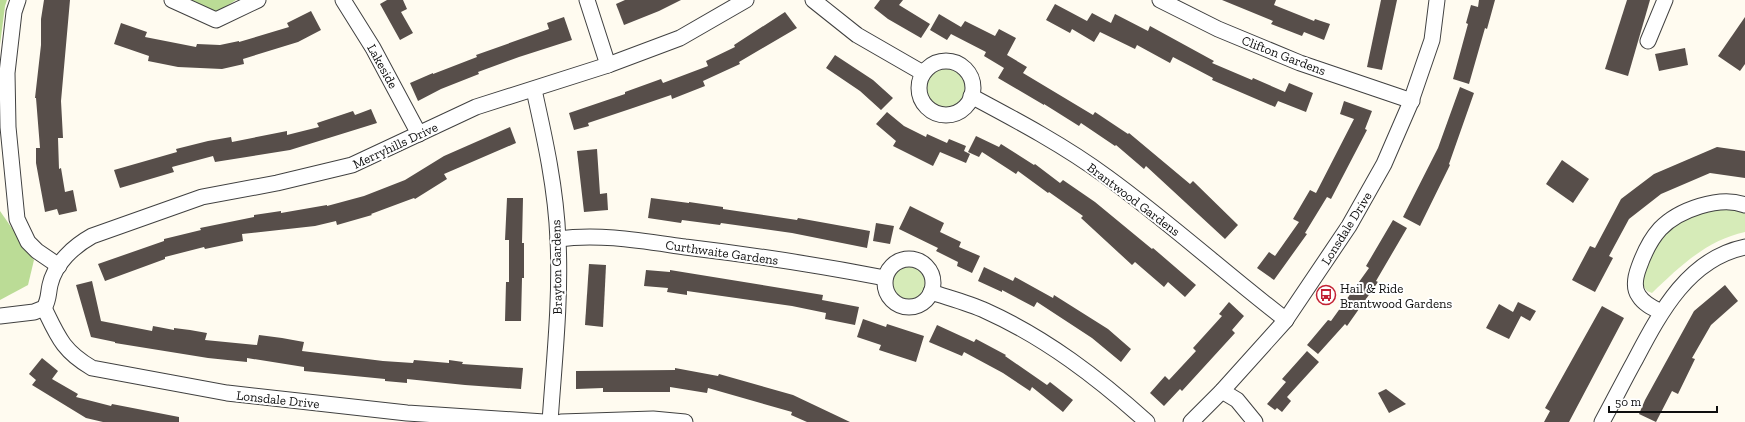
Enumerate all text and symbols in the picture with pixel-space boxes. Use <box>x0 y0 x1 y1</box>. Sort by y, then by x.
street label: Clifton Gardens <box>1240 33 1328 78</box>
street label: Lakeside <box>364 41 401 91</box>
street label: Merryhills Drive <box>350 119 440 172</box>
street label: Brantwood Gardens <box>1084 160 1183 239</box>
street label: Lonsdale Drive <box>1318 189 1375 268</box>
street label: Brayton Gardens <box>548 219 565 315</box>
street label: Curthwaite Gardens <box>664 237 780 268</box>
place label: Hail & Ride Brantwood Gardens <box>1340 281 1453 311</box>
bus stop icon: Hail & Ride Brantwood Gardens <box>1315 284 1337 306</box>
street label: Lonsdale Drive <box>236 388 320 411</box>
scale bar <box>1609 388 1717 414</box>
text: 50 m <box>1615 395 1642 409</box>

